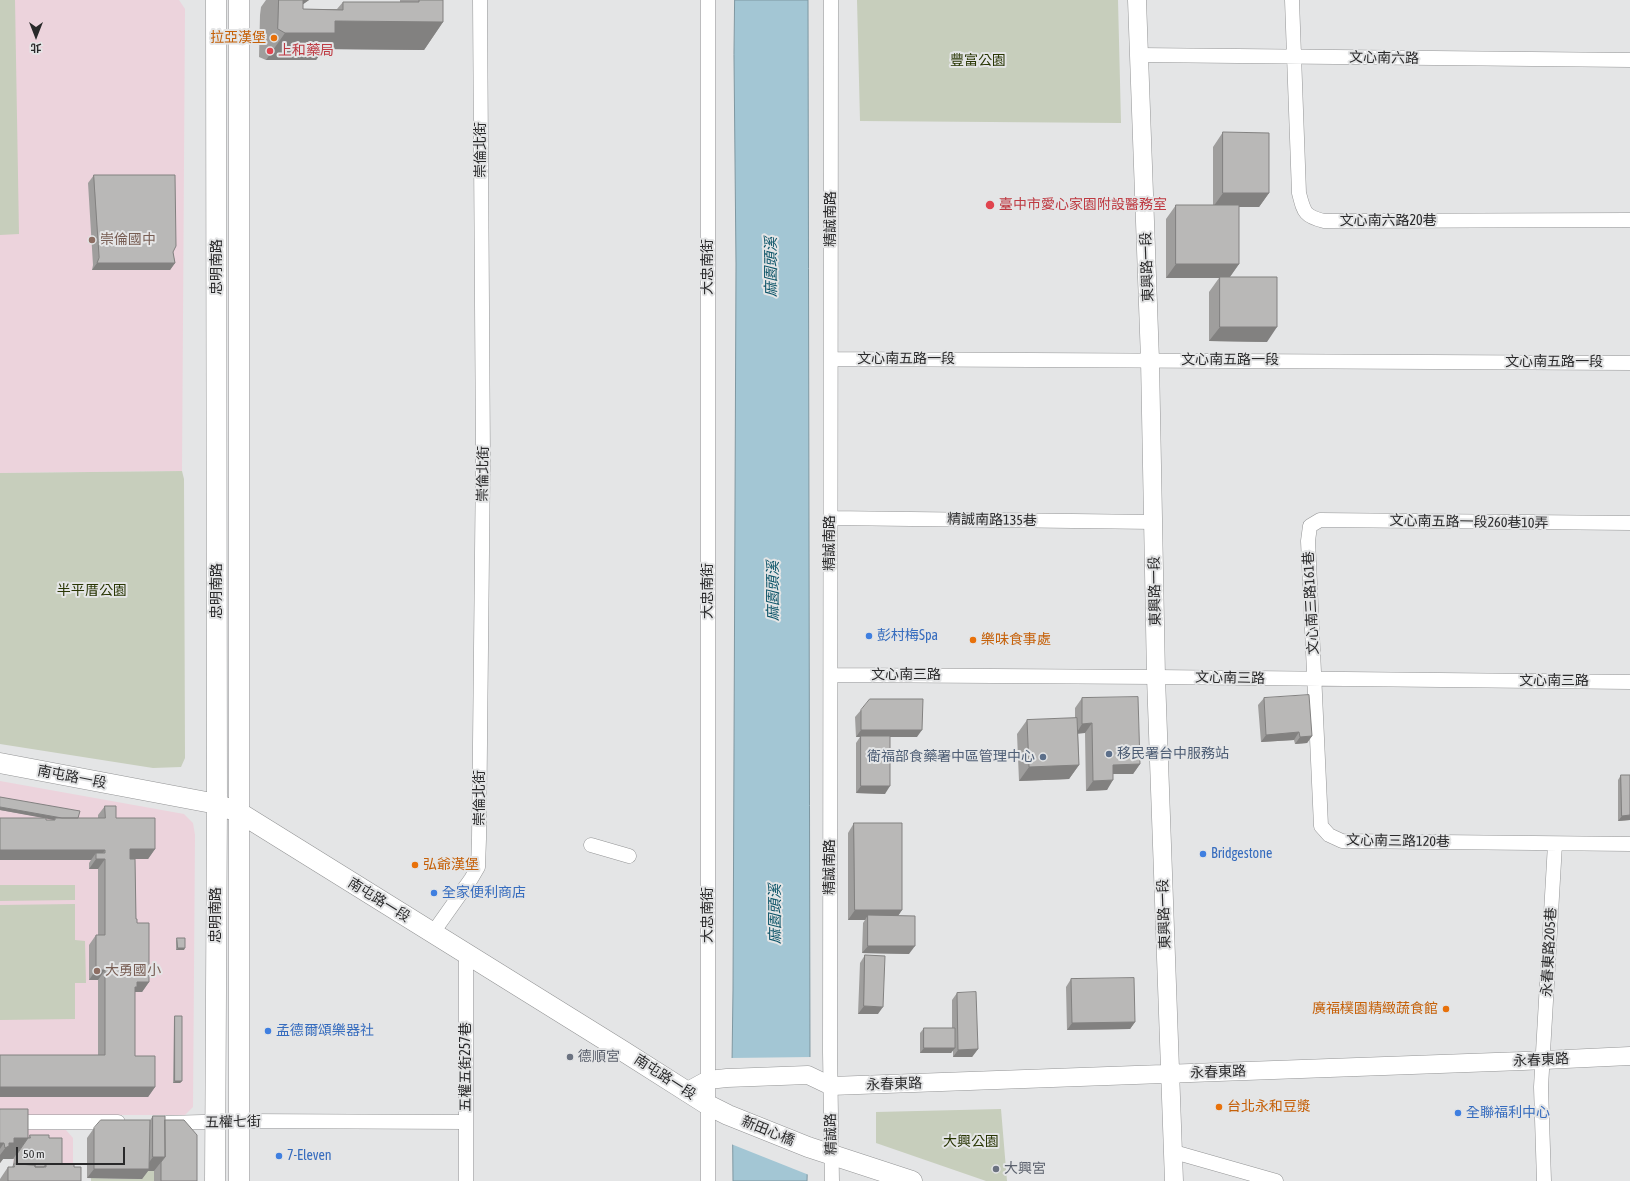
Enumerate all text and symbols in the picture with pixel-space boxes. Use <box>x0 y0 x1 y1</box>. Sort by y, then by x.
north arrow <box>16 16 56 56</box>
place label: 拉亞漢堡 <box>210 30 266 46</box>
marker: 拉亞漢堡 <box>269 33 279 43</box>
text: 北 <box>31 42 42 54</box>
place label: 上和藥局 <box>278 43 334 59</box>
marker: 上和藥局 <box>265 46 275 56</box>
street label: 文心南六路 <box>1349 49 1419 67</box>
park label: 豐富公園 <box>950 53 1006 69</box>
street label: 崇倫北街 <box>473 122 489 178</box>
street label: 精誠南路 <box>823 191 839 247</box>
place label: 臺中市愛心家園附設醫務室 <box>999 197 1167 213</box>
marker: 臺中市愛心家園附設醫務室 <box>984 199 996 211</box>
street label: 文心南六路20巷 <box>1339 213 1437 229</box>
place label: 崇倫國中 <box>100 232 156 248</box>
street label: 東興路一段 <box>1137 232 1157 302</box>
marker: 崇倫國中 <box>87 235 97 245</box>
water label: 麻園頭溪 <box>762 237 780 297</box>
street label: 忠明南路 <box>209 239 225 295</box>
street label: 大忠南街 <box>700 239 716 295</box>
street label: 文心南五路一段 <box>857 351 955 367</box>
street label: 文心南五路一段 <box>1181 352 1279 368</box>
street label: 文心南五路一段 <box>1505 354 1603 370</box>
street label: 崇倫北街 <box>474 446 492 502</box>
street label: 精誠南路135巷 <box>947 511 1037 529</box>
street label: 文心南五路一段260巷10弄 <box>1389 512 1549 532</box>
street label: 精誠南路 <box>822 515 838 571</box>
street label: 文心南三路161巷 <box>1300 551 1322 655</box>
street label: 東興路一段 <box>1146 556 1164 626</box>
water label: 麻園頭溪 <box>764 561 782 621</box>
street label: 忠明南路 <box>209 563 225 619</box>
street label: 大忠南街 <box>700 563 716 619</box>
park label: 半平厝公園 <box>57 583 127 599</box>
place label: 彭村梅Spa <box>877 628 938 644</box>
marker: 彭村梅Spa <box>864 631 874 641</box>
place label: 樂味食事處 <box>981 632 1051 648</box>
marker: 樂味食事處 <box>968 635 978 645</box>
street label: 文心南三路 <box>871 667 941 683</box>
street label: 文心南三路 <box>1195 669 1265 687</box>
street label: 文心南三路 <box>1519 673 1589 689</box>
place label: 移民署台中服務站 <box>1117 746 1229 762</box>
place label: 衛福部食藥署中區管理中心 <box>867 749 1035 765</box>
marker: 移民署台中服務站 <box>1104 749 1114 759</box>
marker: 衛福部食藥署中區管理中心 <box>1038 752 1048 762</box>
street label: 南屯路一段 <box>36 762 108 792</box>
street label: 崇倫北街 <box>472 770 488 826</box>
street label: 文心南三路120巷 <box>1346 832 1450 850</box>
street label: 精誠南路 <box>822 839 838 895</box>
place label: Bridgestone <box>1211 846 1272 862</box>
marker: Bridgestone <box>1198 849 1208 859</box>
place label: 弘爺漢堡 <box>423 857 479 873</box>
marker: 弘爺漢堡 <box>410 860 420 870</box>
street label: 南屯路一段 <box>345 874 413 926</box>
street label: 東興路一段 <box>1154 879 1174 949</box>
water label: 麻園頭溪 <box>766 884 784 944</box>
place label: 全家便利商店 <box>442 885 526 901</box>
street label: 忠明南路 <box>208 887 224 943</box>
street label: 大忠南街 <box>700 887 716 943</box>
marker: 全家便利商店 <box>429 888 439 898</box>
street label: 永春東路205巷 <box>1538 907 1560 997</box>
place label: 大勇國小 <box>105 963 161 979</box>
marker: 大勇國小 <box>92 966 102 976</box>
place label: 廣福樸園精緻蔬食館 <box>1312 1001 1438 1017</box>
marker: 廣福樸園精緻蔬食館 <box>1441 1004 1451 1014</box>
street label: 五權五街257巷 <box>458 1022 474 1112</box>
place label: 孟德爾頌樂器社 <box>276 1023 374 1039</box>
marker: 孟德爾頌樂器社 <box>263 1026 273 1036</box>
place label: 德順宮 <box>578 1049 620 1065</box>
street label: 永春東路 <box>1513 1050 1569 1070</box>
street label: 南屯路一段 <box>631 1051 699 1103</box>
marker: 德順宮 <box>565 1052 575 1062</box>
street label: 永春東路 <box>1190 1063 1246 1081</box>
street label: 永春東路 <box>866 1075 922 1093</box>
place label: 台北永和豆漿 <box>1227 1099 1311 1115</box>
marker: 台北永和豆漿 <box>1214 1102 1224 1112</box>
place label: 全聯福利中心 <box>1466 1105 1550 1121</box>
marker: 全聯福利中心 <box>1453 1108 1463 1118</box>
street label: 五權七街 <box>205 1113 261 1131</box>
street label: 新田心橋 <box>739 1113 797 1149</box>
street label: 精誠路 <box>822 1113 840 1155</box>
park label: 大興公園 <box>943 1134 999 1150</box>
scale bar <box>18 1139 127 1165</box>
text: 50 m <box>23 1147 45 1161</box>
place label: 7-Eleven <box>287 1148 332 1164</box>
marker: 7-Eleven <box>274 1151 284 1161</box>
place label: 大興宮 <box>1004 1161 1046 1177</box>
marker: 大興宮 <box>991 1164 1001 1174</box>

